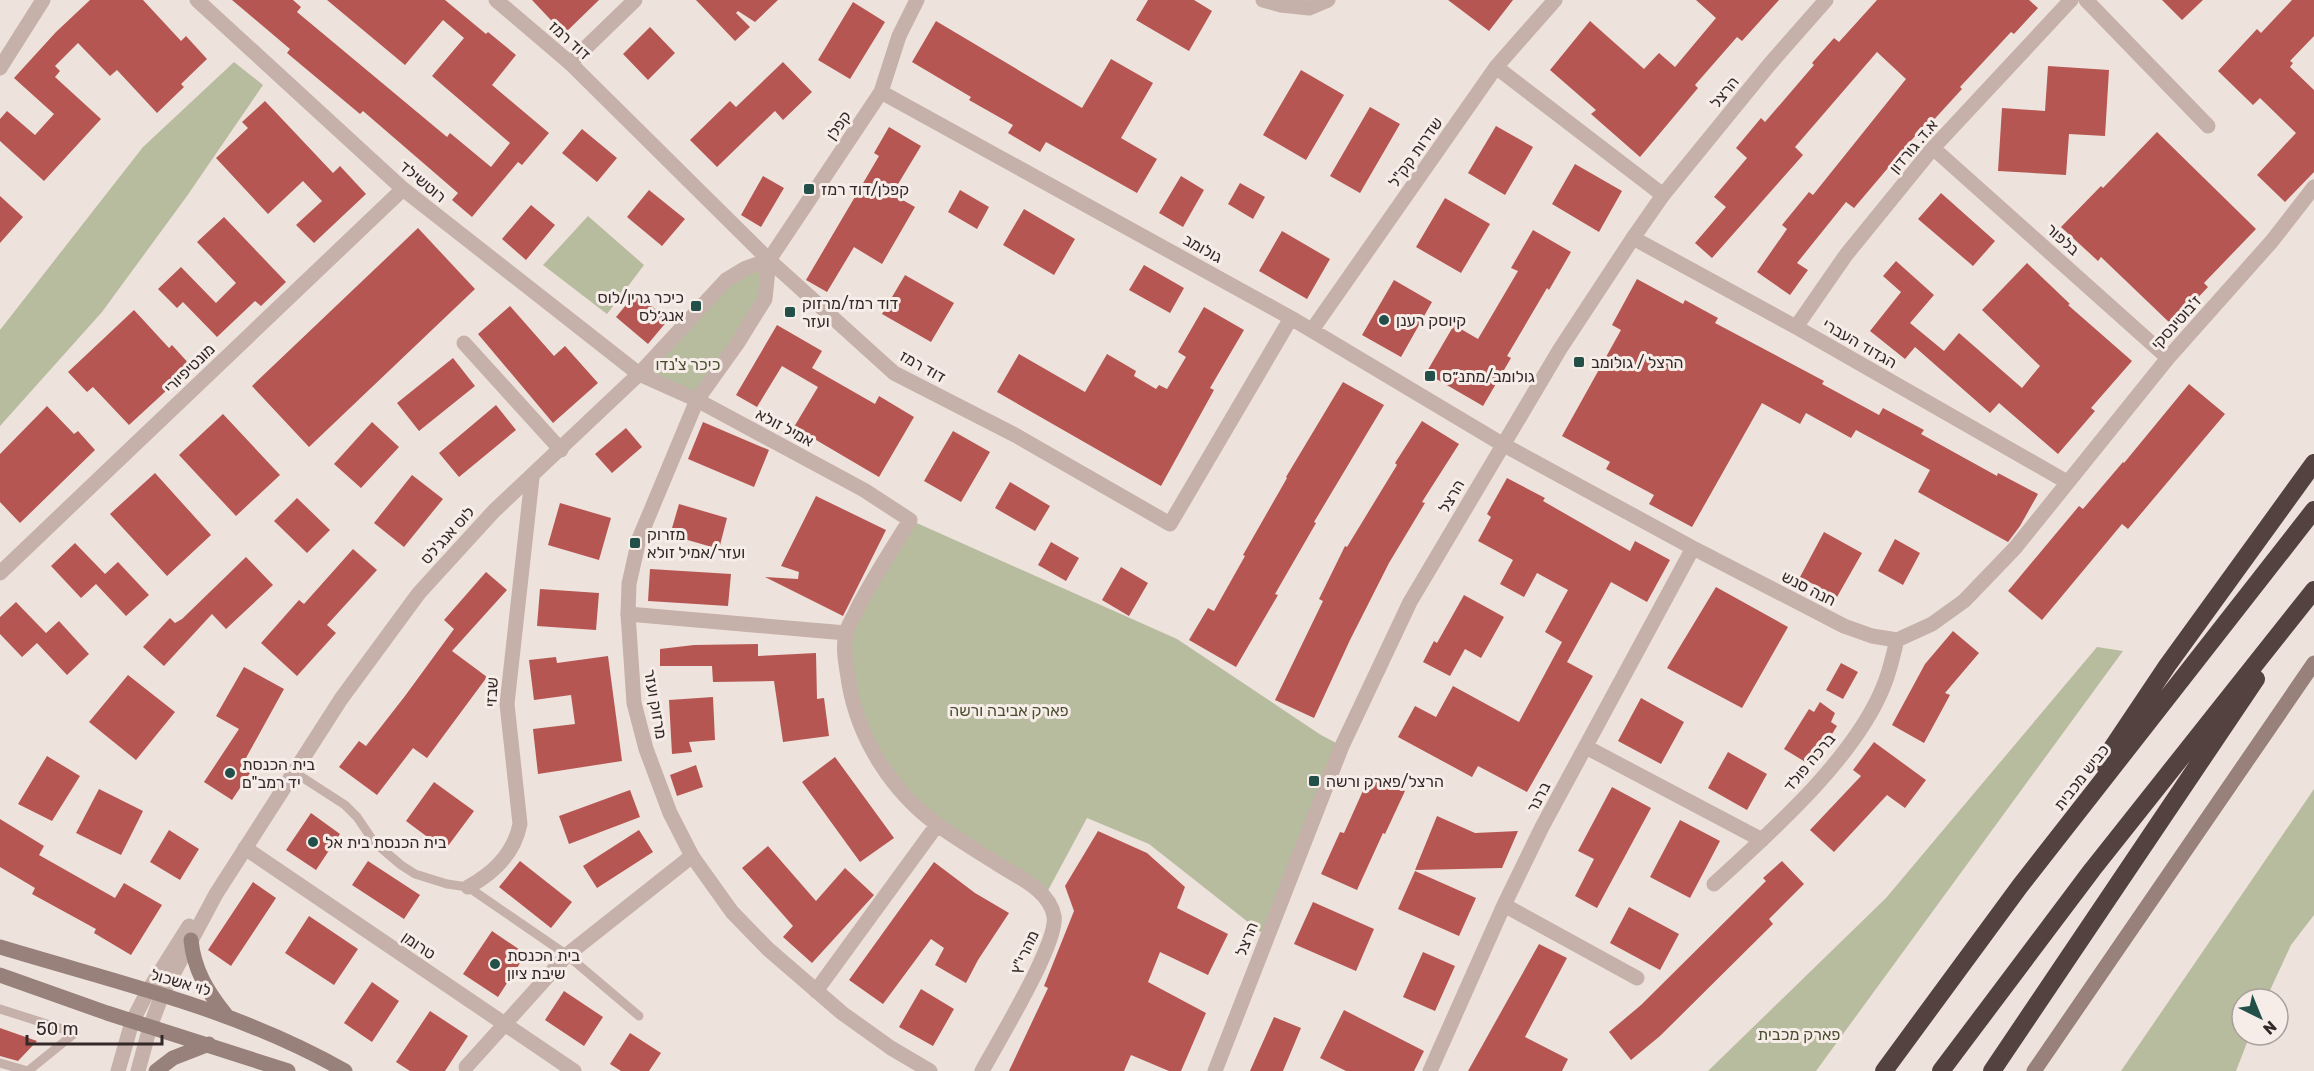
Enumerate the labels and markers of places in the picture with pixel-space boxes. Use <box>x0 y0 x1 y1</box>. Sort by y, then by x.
place label: קפלן/דוד רמז <box>821 180 909 199</box>
marker: קפלן/דוד רמז <box>802 182 816 196</box>
place label: כיכר גרין/לוס אנג׳לס <box>598 288 684 325</box>
place label: דוד רמז/מרזוק ועזר <box>802 294 898 331</box>
marker: כיכר גרין/לוס אנג׳לס <box>689 299 703 313</box>
marker: דוד רמז/מרזוק ועזר <box>783 305 797 319</box>
place label: קיוסק רענן <box>1396 311 1466 330</box>
marker: קיוסק רענן <box>1377 313 1391 327</box>
place label: הרצל / גולומב <box>1591 353 1683 372</box>
marker: הרצל / גולומב <box>1572 355 1586 369</box>
place label: גולומב/מתנ״ס <box>1442 367 1535 386</box>
marker: גולומב/מתנ״ס <box>1423 369 1437 383</box>
place label: מזרוק ועזר/אמיל זולא <box>647 525 745 562</box>
marker: מזרוק ועזר/אמיל זולא <box>628 536 642 550</box>
place label: בית הכנסת יד רמב"ם <box>242 755 315 792</box>
marker: בית הכנסת יד רמב"ם <box>223 766 237 780</box>
place label: הרצל/פארק ורשה <box>1326 772 1444 791</box>
marker: הרצל/פארק ורשה <box>1307 774 1321 788</box>
place label: בית הכנסת בית אל <box>325 833 447 852</box>
marker: בית הכנסת בית אל <box>306 835 320 849</box>
place label: בית הכנסת שיבת ציון <box>507 946 580 983</box>
marker: בית הכנסת שיבת ציון <box>488 957 502 971</box>

